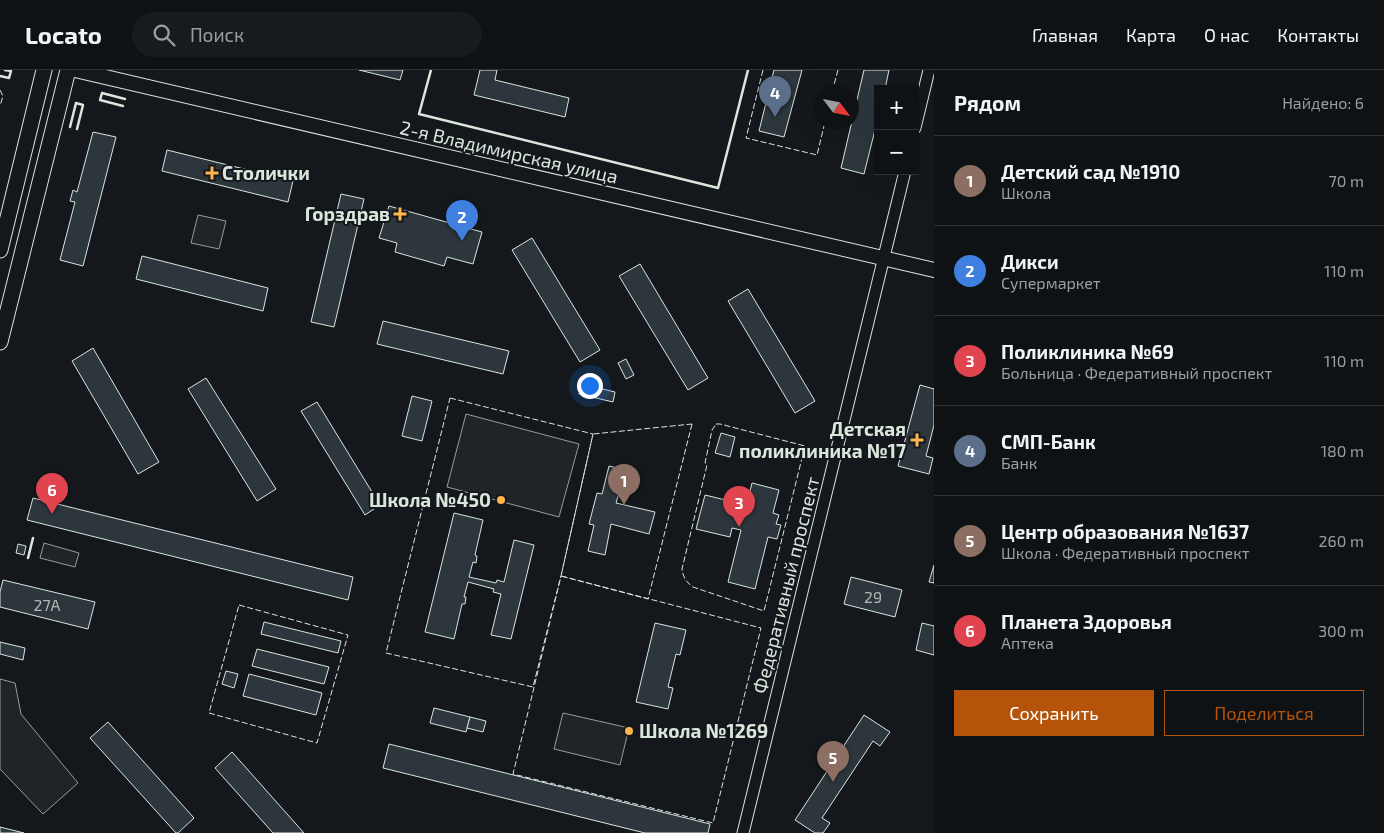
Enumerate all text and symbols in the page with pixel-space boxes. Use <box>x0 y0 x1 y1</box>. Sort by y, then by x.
search box <box>132 12 482 57</box>
text: Locato <box>25 20 102 49</box>
icon: search <box>150 21 178 49</box>
text: Поиск <box>190 23 244 46</box>
text: Главная <box>1032 24 1098 46</box>
text: Карта <box>1126 24 1176 46</box>
text: О нас <box>1204 24 1249 46</box>
text: Контакты <box>1277 24 1359 46</box>
pin: 4 <box>759 76 791 117</box>
north arrow <box>814 85 859 130</box>
map controls <box>874 85 919 175</box>
button: + <box>874 85 919 130</box>
text: Рядом <box>954 90 1021 115</box>
text: Найдено: 6 <box>1282 93 1364 112</box>
street label: 2-я Владимирская улица <box>398 115 620 189</box>
button: − <box>874 130 919 175</box>
text: Детский сад №1910 <box>1001 160 1180 183</box>
place label: Столички <box>222 161 310 184</box>
marker: Столички <box>206 167 218 179</box>
text: 1 <box>967 171 973 190</box>
text: 70 m <box>1329 171 1364 190</box>
text: Школа <box>1001 183 1051 202</box>
pin: 2 <box>446 200 478 241</box>
place label: Горздрав <box>305 202 390 225</box>
marker: Горздрав <box>394 208 406 220</box>
text: Дикси <box>1001 250 1059 273</box>
text: 2 <box>965 261 975 280</box>
text: 110 m <box>1324 261 1364 280</box>
text: Супермаркет <box>1001 273 1100 292</box>
text: Поликлиника №69 <box>1001 340 1174 363</box>
text: 3 <box>965 351 975 370</box>
text: 110 m <box>1324 351 1364 370</box>
text: Больница · Федеративный проспект <box>1001 363 1272 382</box>
your location <box>577 373 603 399</box>
place label: Детская поликлиника №17 <box>739 417 906 462</box>
text: СМП-Банк <box>1001 430 1096 453</box>
marker: Детская поликлиника №17 <box>910 433 924 447</box>
text: 4 <box>965 441 975 460</box>
text: 180 m <box>1321 441 1364 460</box>
text: Банк <box>1001 453 1037 472</box>
pin: 1 <box>608 464 640 505</box>
pin: 6 <box>36 473 68 514</box>
street label: Федеративный проспект <box>747 474 824 696</box>
pin: 3 <box>723 486 755 527</box>
place label: Школа №450 <box>369 488 491 511</box>
marker: Школа №450 <box>495 494 507 506</box>
text: Центр образования №1637 <box>1001 520 1249 543</box>
text: 5 <box>966 531 974 550</box>
text: 260 m <box>1319 531 1364 550</box>
text: Школа · Федеративный проспект <box>1001 543 1250 562</box>
house number: 29 <box>864 587 882 606</box>
house number: 27А <box>33 595 61 614</box>
text: Планета Здоровья <box>1001 610 1172 633</box>
text: 6 <box>965 621 975 640</box>
text: 300 m <box>1318 621 1364 640</box>
text: Аптека <box>1001 633 1054 652</box>
button: Сохранить <box>954 690 1154 736</box>
button: Поделиться <box>1164 690 1364 736</box>
place label: Школа №1269 <box>639 719 768 742</box>
marker: Школа №1269 <box>623 725 635 737</box>
pin: 5 <box>817 741 849 782</box>

